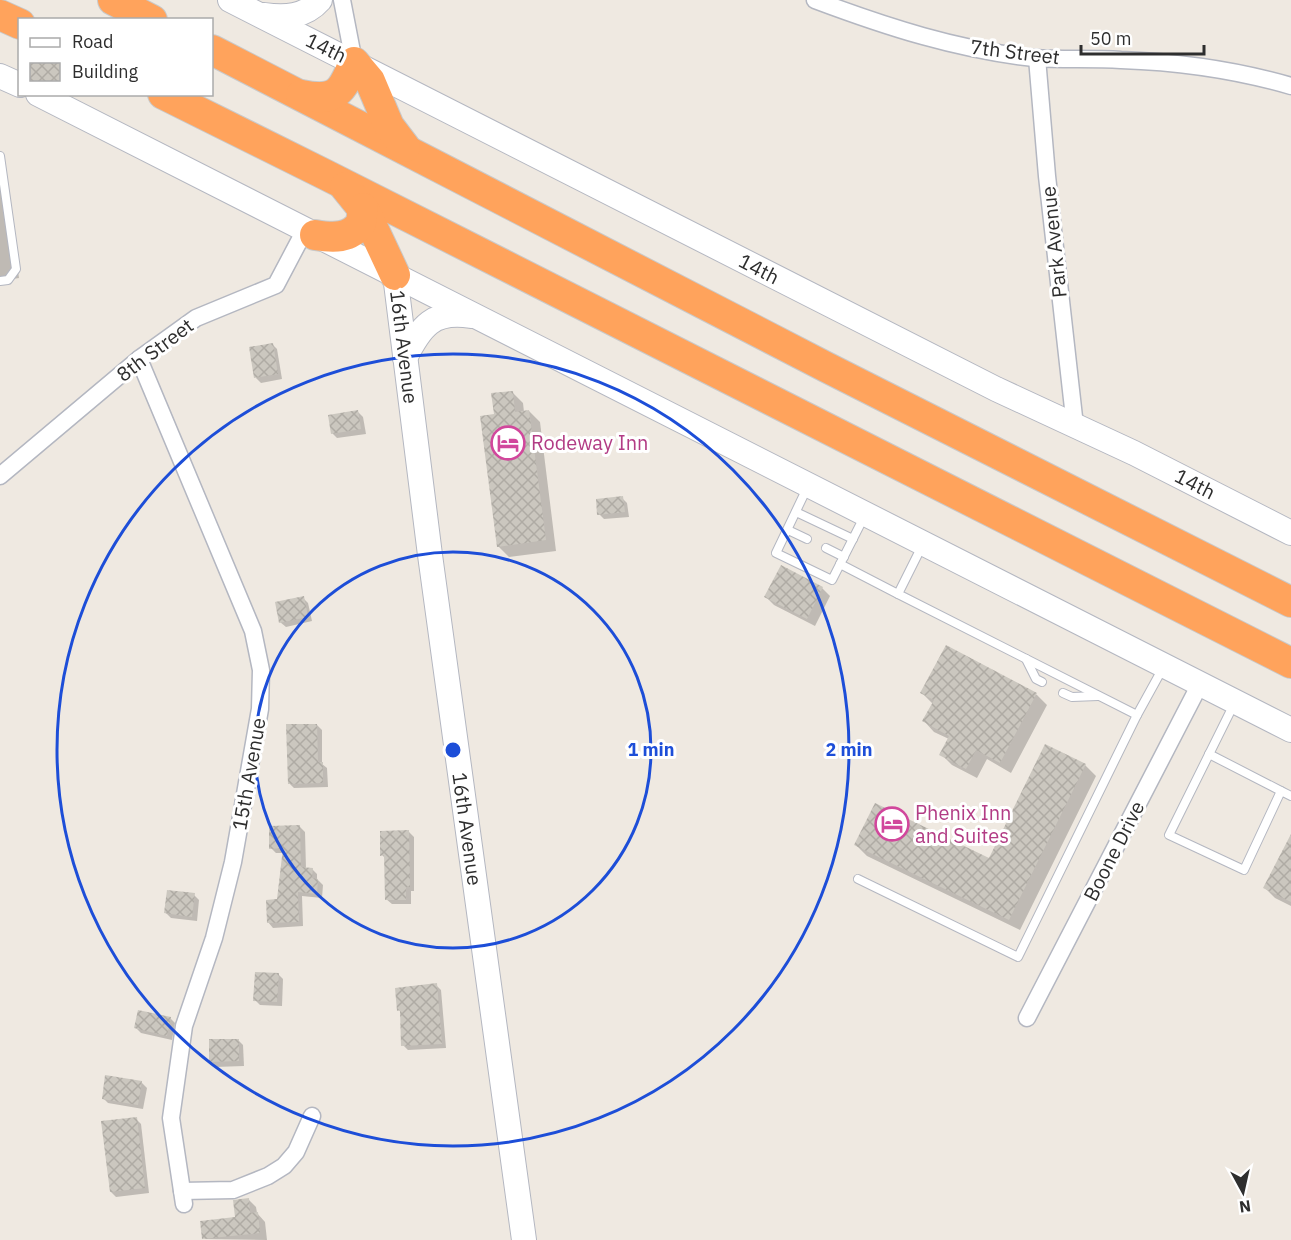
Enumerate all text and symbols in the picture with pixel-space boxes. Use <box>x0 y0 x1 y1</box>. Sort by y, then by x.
legend <box>18 18 213 96</box>
scale bar <box>1081 18 1204 56</box>
street label: 14th <box>301 26 351 69</box>
text: 50 m <box>1090 27 1132 50</box>
text: Road <box>72 30 113 53</box>
street label: 7th Street <box>969 33 1061 70</box>
text: Building <box>72 60 139 83</box>
street label: Park Avenue <box>1034 185 1073 299</box>
street label: 14th <box>734 247 784 290</box>
street label: 16th Avenue <box>384 289 425 405</box>
street label: 8th Street <box>111 312 199 387</box>
hotel icon: Rodeway Inn <box>490 425 526 461</box>
place label: Rodeway Inn <box>531 429 648 456</box>
street label: 14th <box>1170 462 1220 505</box>
street label: 15th Avenue <box>225 715 272 832</box>
text: 1 min <box>627 738 675 761</box>
text: 2 min <box>825 738 873 761</box>
centre of rings <box>443 740 463 760</box>
street label: 16th Avenue <box>446 771 489 887</box>
street label: Boone Drive <box>1077 796 1150 905</box>
place label: Phenix Inn and Suites <box>915 799 1011 849</box>
hotel icon: Phenix Inn and Suites <box>874 806 910 842</box>
north arrow <box>1213 1162 1273 1222</box>
text: N <box>1238 1196 1252 1218</box>

